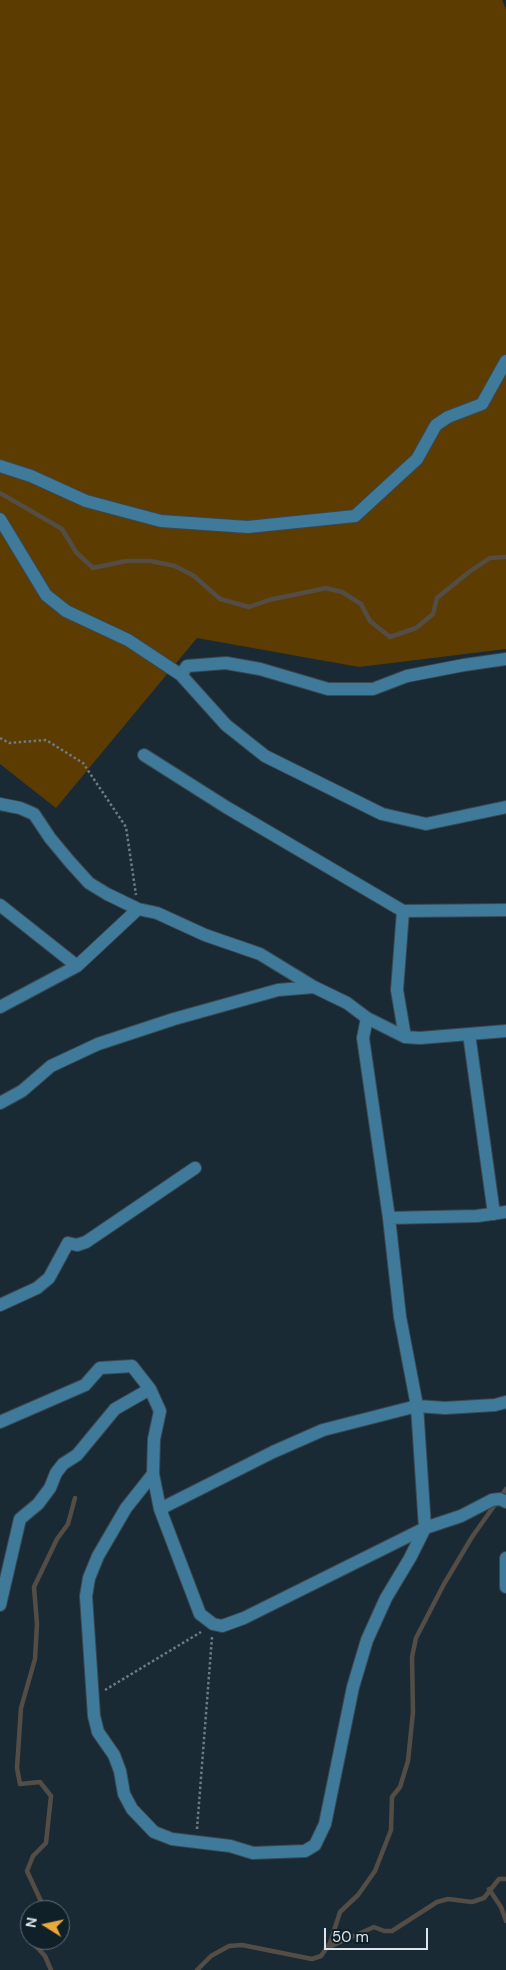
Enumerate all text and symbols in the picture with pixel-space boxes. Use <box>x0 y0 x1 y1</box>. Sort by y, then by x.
north arrow <box>20 1900 70 1950</box>
text: N <box>21 1916 41 1929</box>
scale bar <box>326 1918 430 1950</box>
text: 50 m <box>332 1927 369 1947</box>

